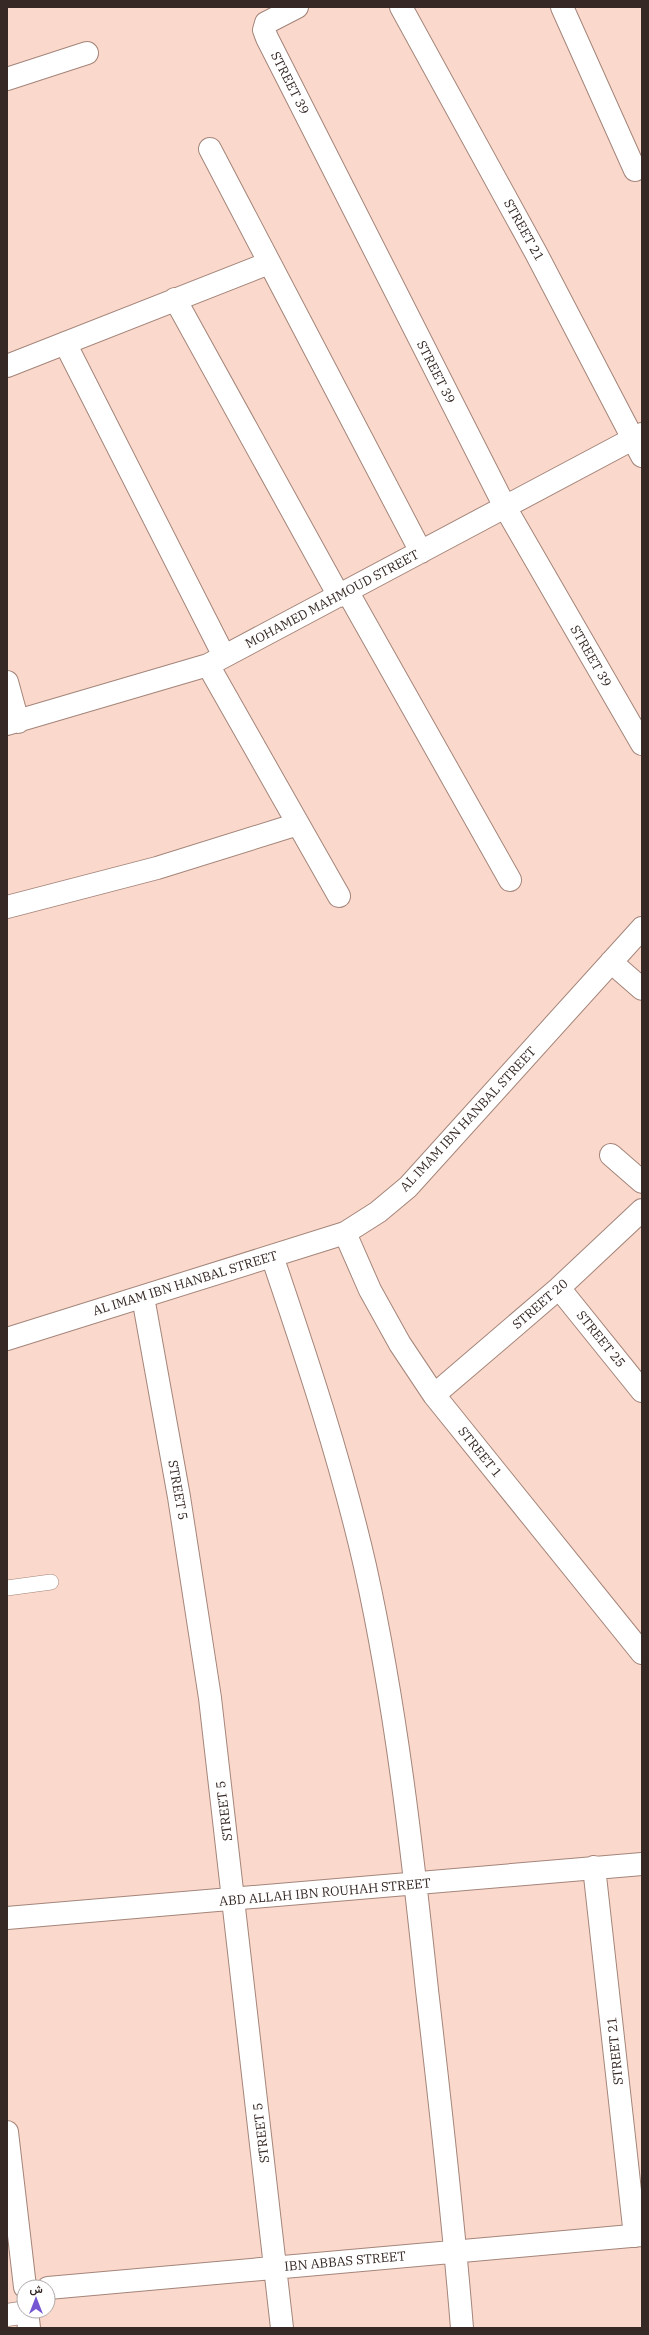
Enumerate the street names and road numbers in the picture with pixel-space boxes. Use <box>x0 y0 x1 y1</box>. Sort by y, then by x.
street label: STREET 39 <box>267 49 313 117</box>
street label: STREET 21 <box>500 196 548 264</box>
street label: STREET 39 <box>413 338 459 406</box>
street label: MOHAMED MAHMOUD STREET <box>242 546 422 652</box>
street label: STREET 39 <box>567 622 615 690</box>
street label: AL IMAM IBN HANBAL STREET <box>396 1043 540 1195</box>
street label: AL IMAM IBN HANBAL STREET <box>91 1247 280 1319</box>
street label: STREET 20 <box>509 1275 572 1333</box>
street label: STREET 25 <box>573 1307 629 1371</box>
street label: STREET 1 <box>454 1423 506 1481</box>
street label: STREET 5 <box>164 1459 192 1521</box>
street label: STREET 5 <box>212 1780 236 1842</box>
street label: ABD ALLAH IBN ROUHAH STREET <box>218 1874 432 1910</box>
street label: STREET 21 <box>603 2016 627 2086</box>
street label: STREET 5 <box>249 2102 273 2164</box>
street label: IBN ABBAS STREET <box>284 2247 407 2275</box>

